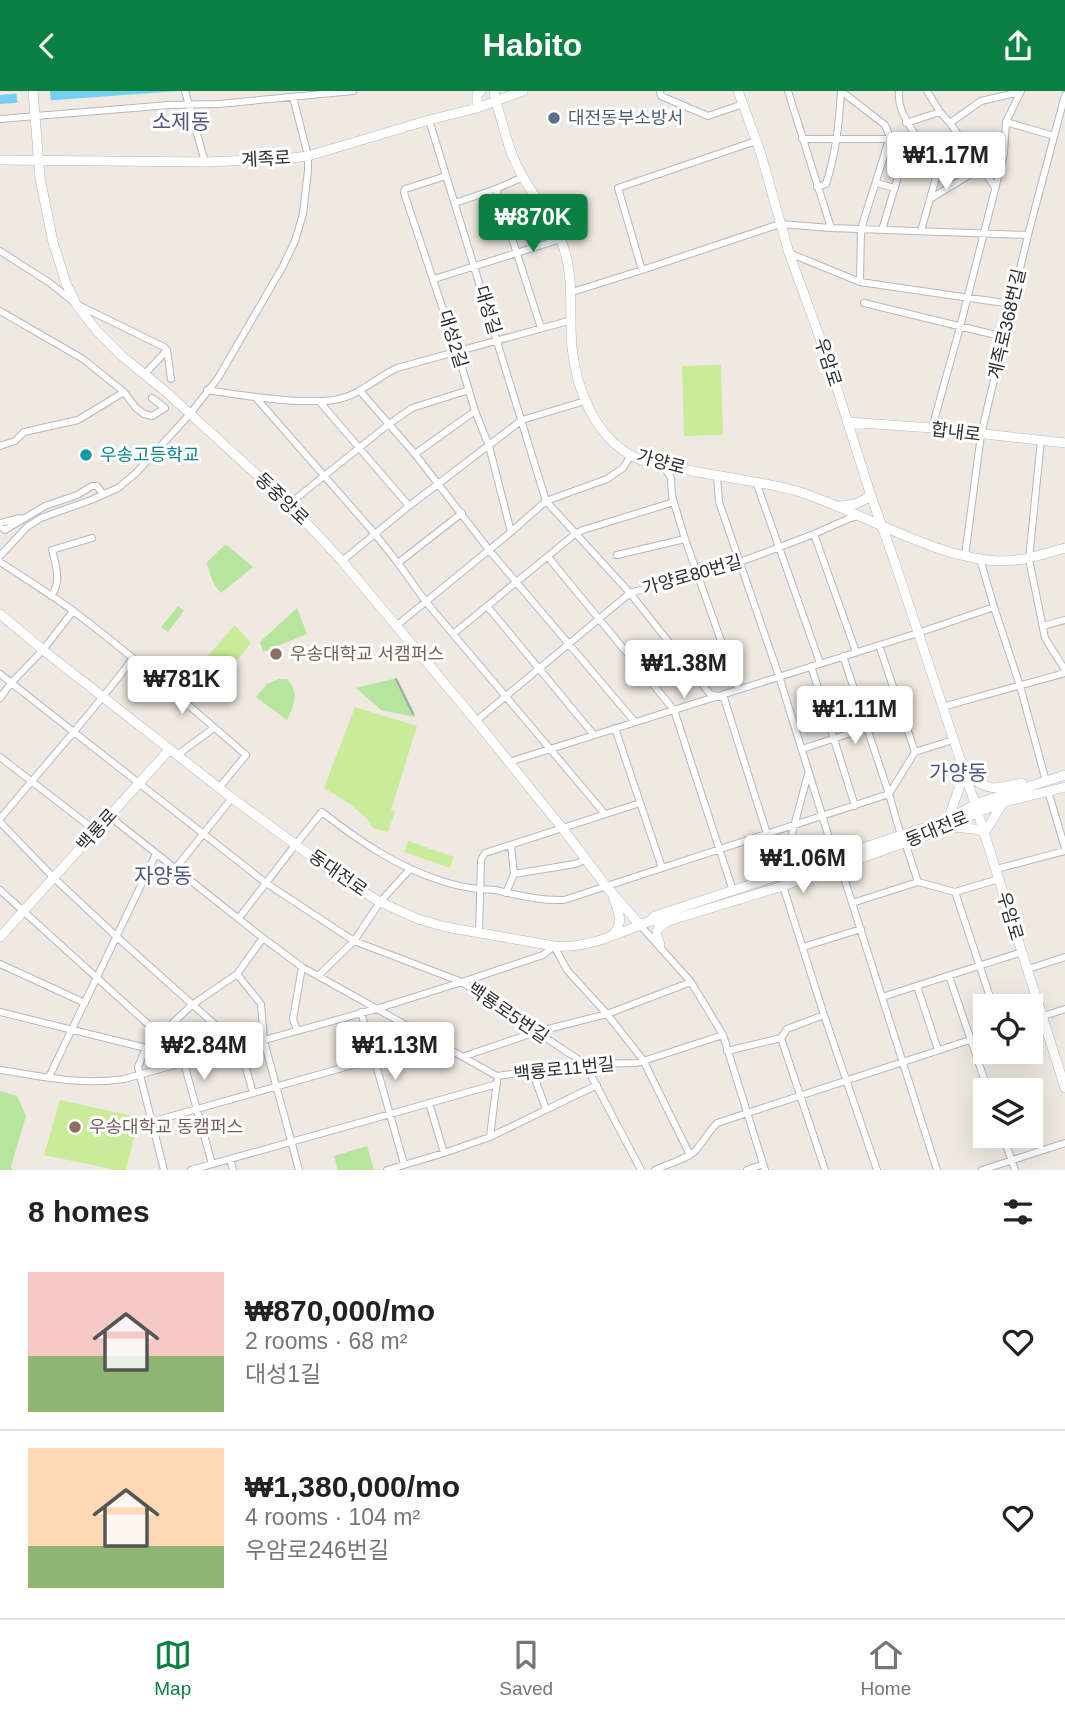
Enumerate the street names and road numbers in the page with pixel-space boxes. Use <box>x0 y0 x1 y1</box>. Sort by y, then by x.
street label: 계족로 <box>241 148 291 170</box>
street label: 계족로368번길 <box>985 267 1029 381</box>
street label: 대성길 <box>471 283 505 337</box>
street label: 대성2길 <box>435 308 471 370</box>
street label: 우암로 <box>811 335 845 389</box>
street label: 합내로 <box>930 419 982 445</box>
street label: 가양로 <box>634 446 688 478</box>
street label: 동중앙로 <box>251 469 313 529</box>
street label: 가양로80번길 <box>640 551 744 599</box>
street label: 백룡로 <box>73 805 121 855</box>
street label: 동대전로 <box>903 807 971 851</box>
street label: 동대전로 <box>305 846 371 900</box>
street label: 우암로 <box>993 889 1027 943</box>
street label: 백룡로5번길 <box>464 979 552 1047</box>
street label: 백룡로11번길 <box>512 1054 616 1084</box>

